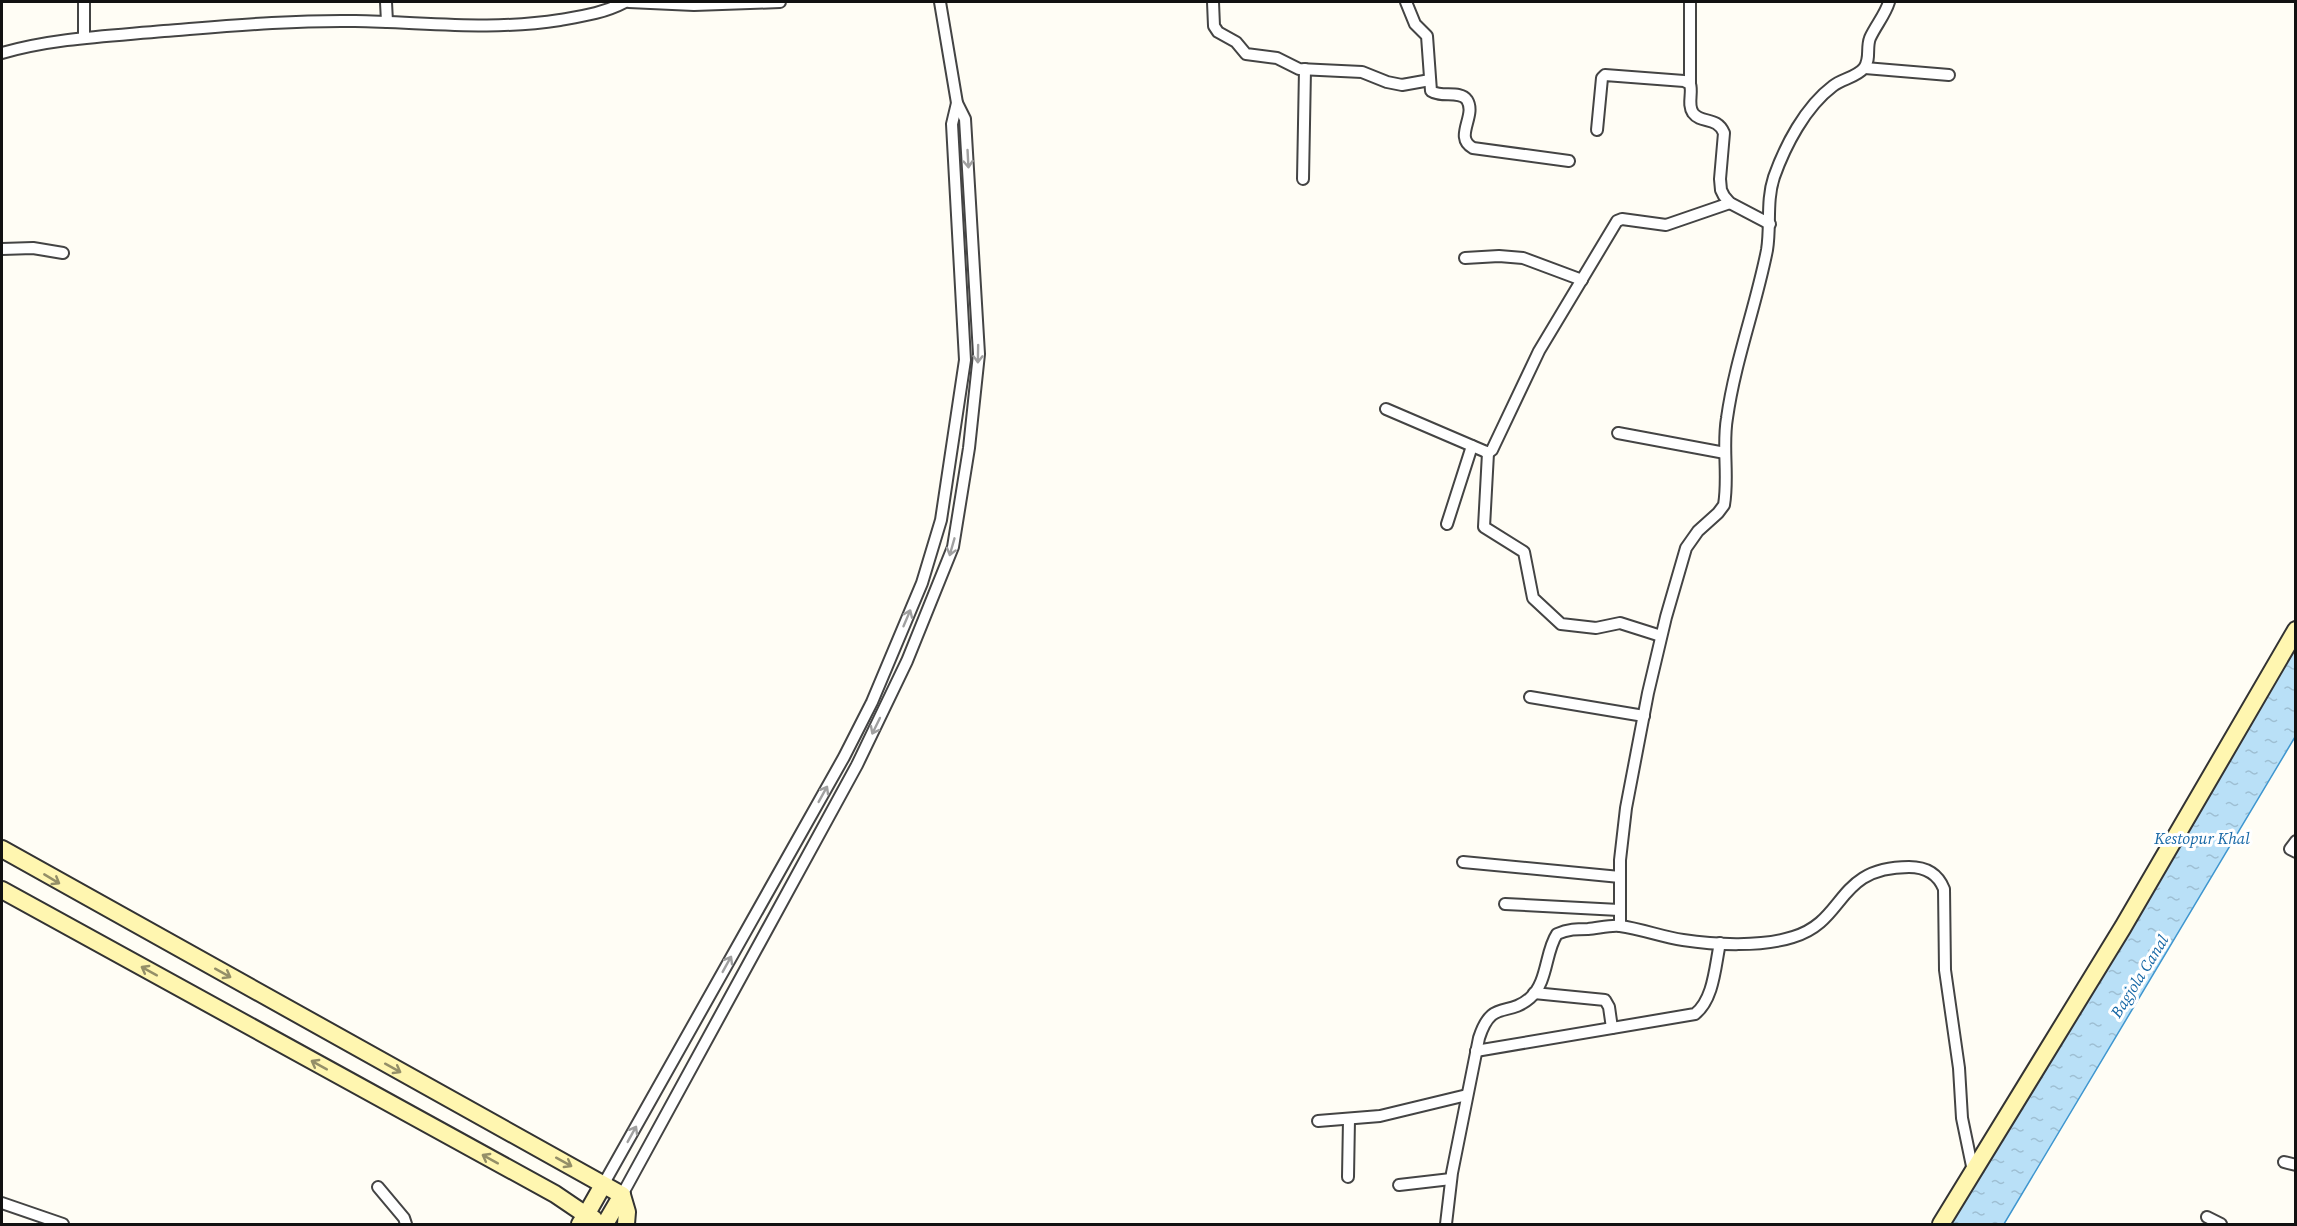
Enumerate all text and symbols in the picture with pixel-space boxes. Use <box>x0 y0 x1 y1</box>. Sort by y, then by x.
one-way arrow <box>962 149 973 169</box>
one-way arrow <box>973 343 984 363</box>
one-way arrow <box>946 537 957 556</box>
one-way arrow <box>902 610 913 628</box>
one-way arrow <box>869 716 881 734</box>
one-way arrow <box>817 786 829 803</box>
water label: Kestopur Khal <box>2153 827 2250 849</box>
one-way arrow <box>43 873 60 885</box>
water label: Bagjola Canal <box>2104 930 2173 1022</box>
one-way arrow <box>721 956 733 973</box>
one-way arrow <box>140 965 158 976</box>
one-way arrow <box>213 968 231 979</box>
one-way arrow <box>311 1059 329 1070</box>
one-way arrow <box>384 1062 401 1074</box>
one-way arrow <box>626 1125 638 1142</box>
one-way arrow <box>482 1153 500 1164</box>
one-way arrow <box>555 1156 572 1168</box>

